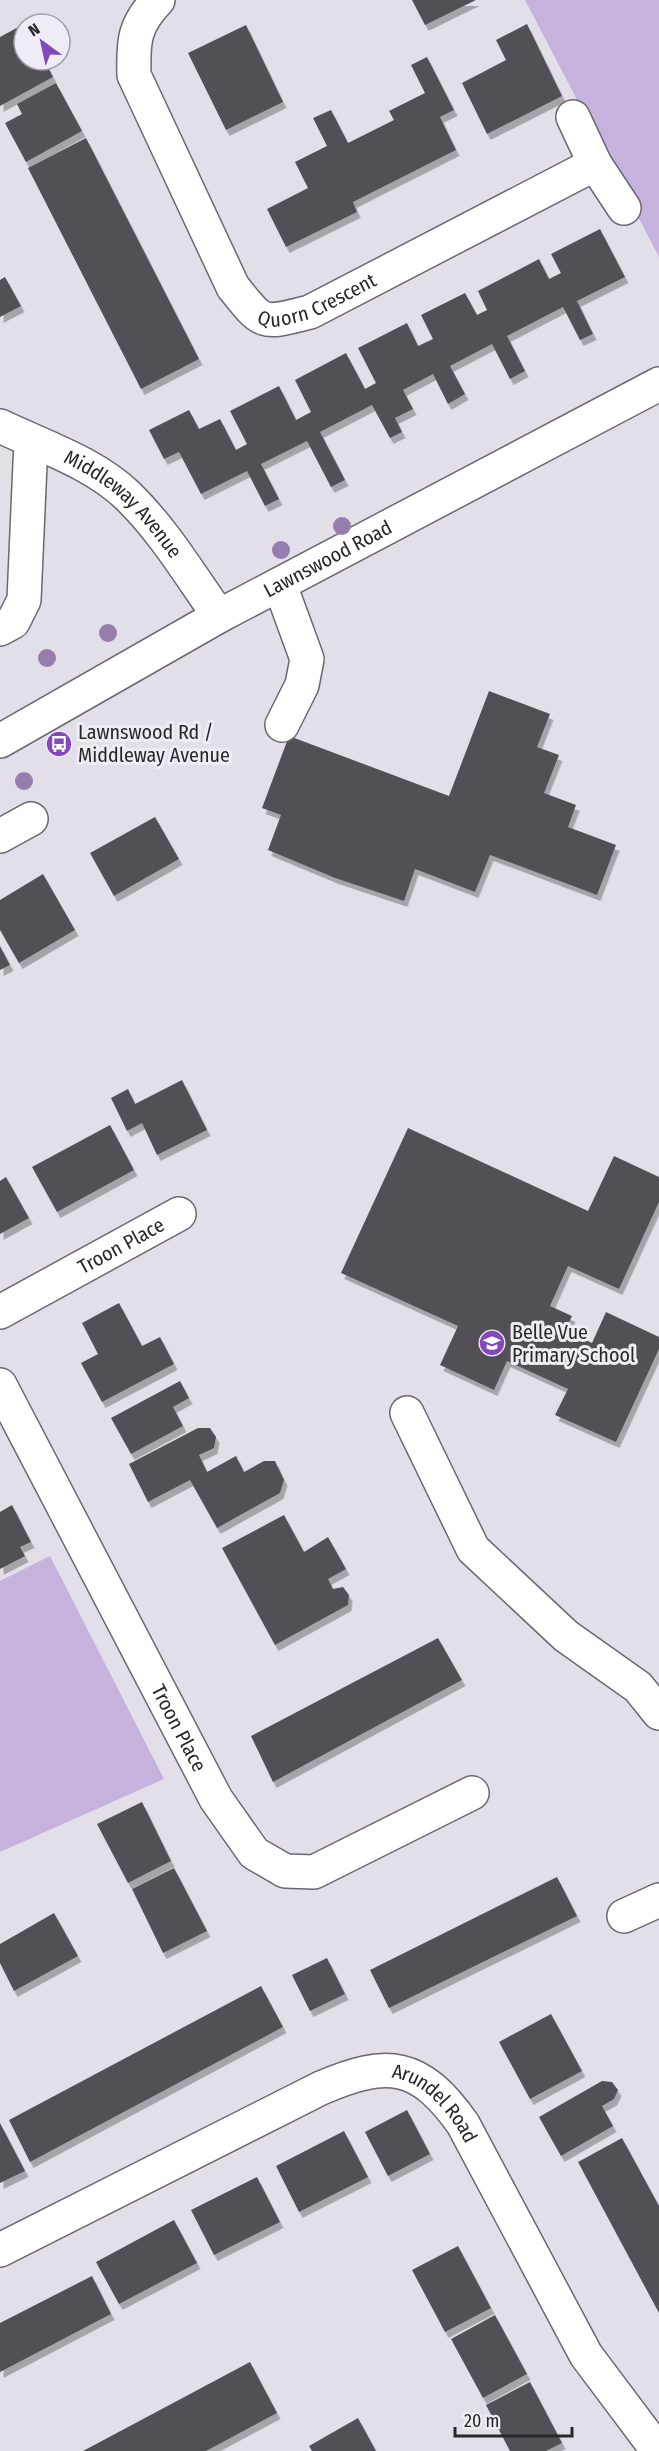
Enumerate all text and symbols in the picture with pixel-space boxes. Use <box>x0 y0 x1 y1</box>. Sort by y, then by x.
north arrow <box>12 12 72 72</box>
text: N <box>25 19 43 40</box>
street label: Quorn Crescent <box>254 268 380 332</box>
street label: Middleway Avenue <box>60 445 187 562</box>
street label: Lawnswood Road <box>259 515 396 602</box>
place label: Lawnswood Rd / Middleway Avenue <box>78 720 230 767</box>
bus stop icon: Lawnswood Rd / Middleway Avenue <box>44 729 74 759</box>
street label: Troon Place <box>74 1212 168 1279</box>
place label: Belle Vue Primary School <box>512 1320 635 1367</box>
school or university icon: Belle Vue Primary School <box>477 1328 507 1358</box>
street label: Troon Place <box>146 1681 212 1776</box>
street label: Arundel Road <box>390 2059 483 2147</box>
scale bar <box>455 2400 572 2438</box>
text: 20 m <box>464 2410 499 2432</box>

